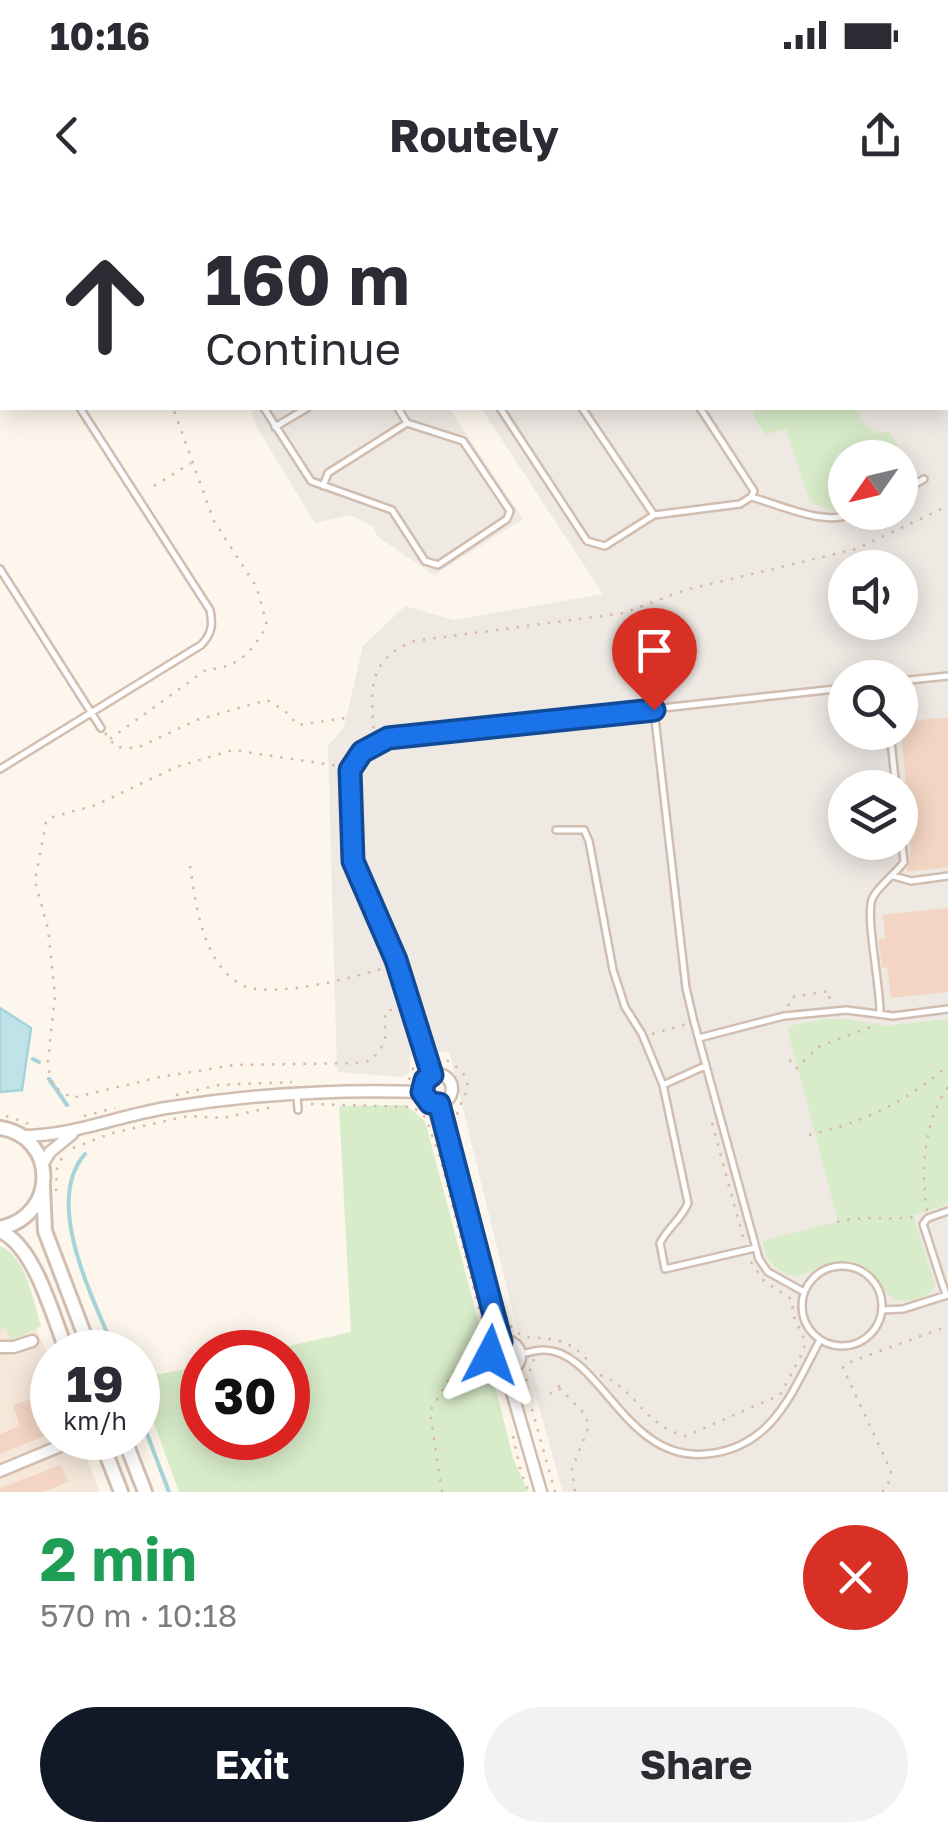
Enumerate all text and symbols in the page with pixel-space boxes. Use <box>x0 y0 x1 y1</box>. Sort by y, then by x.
text: 10:16 <box>50 13 150 58</box>
icon: back <box>40 108 95 163</box>
text: Routely <box>389 108 559 162</box>
icon: share <box>853 108 908 163</box>
text: 160 m <box>205 236 410 320</box>
icon: ahead <box>40 240 170 370</box>
text: Continue <box>205 321 401 375</box>
north arrow <box>828 440 918 530</box>
map controls <box>828 440 918 860</box>
button: sound <box>828 550 918 640</box>
pin <box>612 608 697 711</box>
icon: arrive <box>627 623 682 678</box>
button: search <box>828 660 918 750</box>
button: layers <box>828 770 918 860</box>
position arrow <box>438 1303 542 1407</box>
speed limit sign: 30 <box>180 1330 310 1460</box>
text: 19 <box>66 1353 124 1413</box>
text: km/h <box>63 1405 127 1436</box>
text: 2 min <box>40 1522 197 1594</box>
button: close <box>803 1525 908 1630</box>
text: 570 m · 10:18 <box>40 1596 237 1634</box>
button: Exit <box>40 1707 464 1822</box>
button: Share <box>484 1707 908 1822</box>

